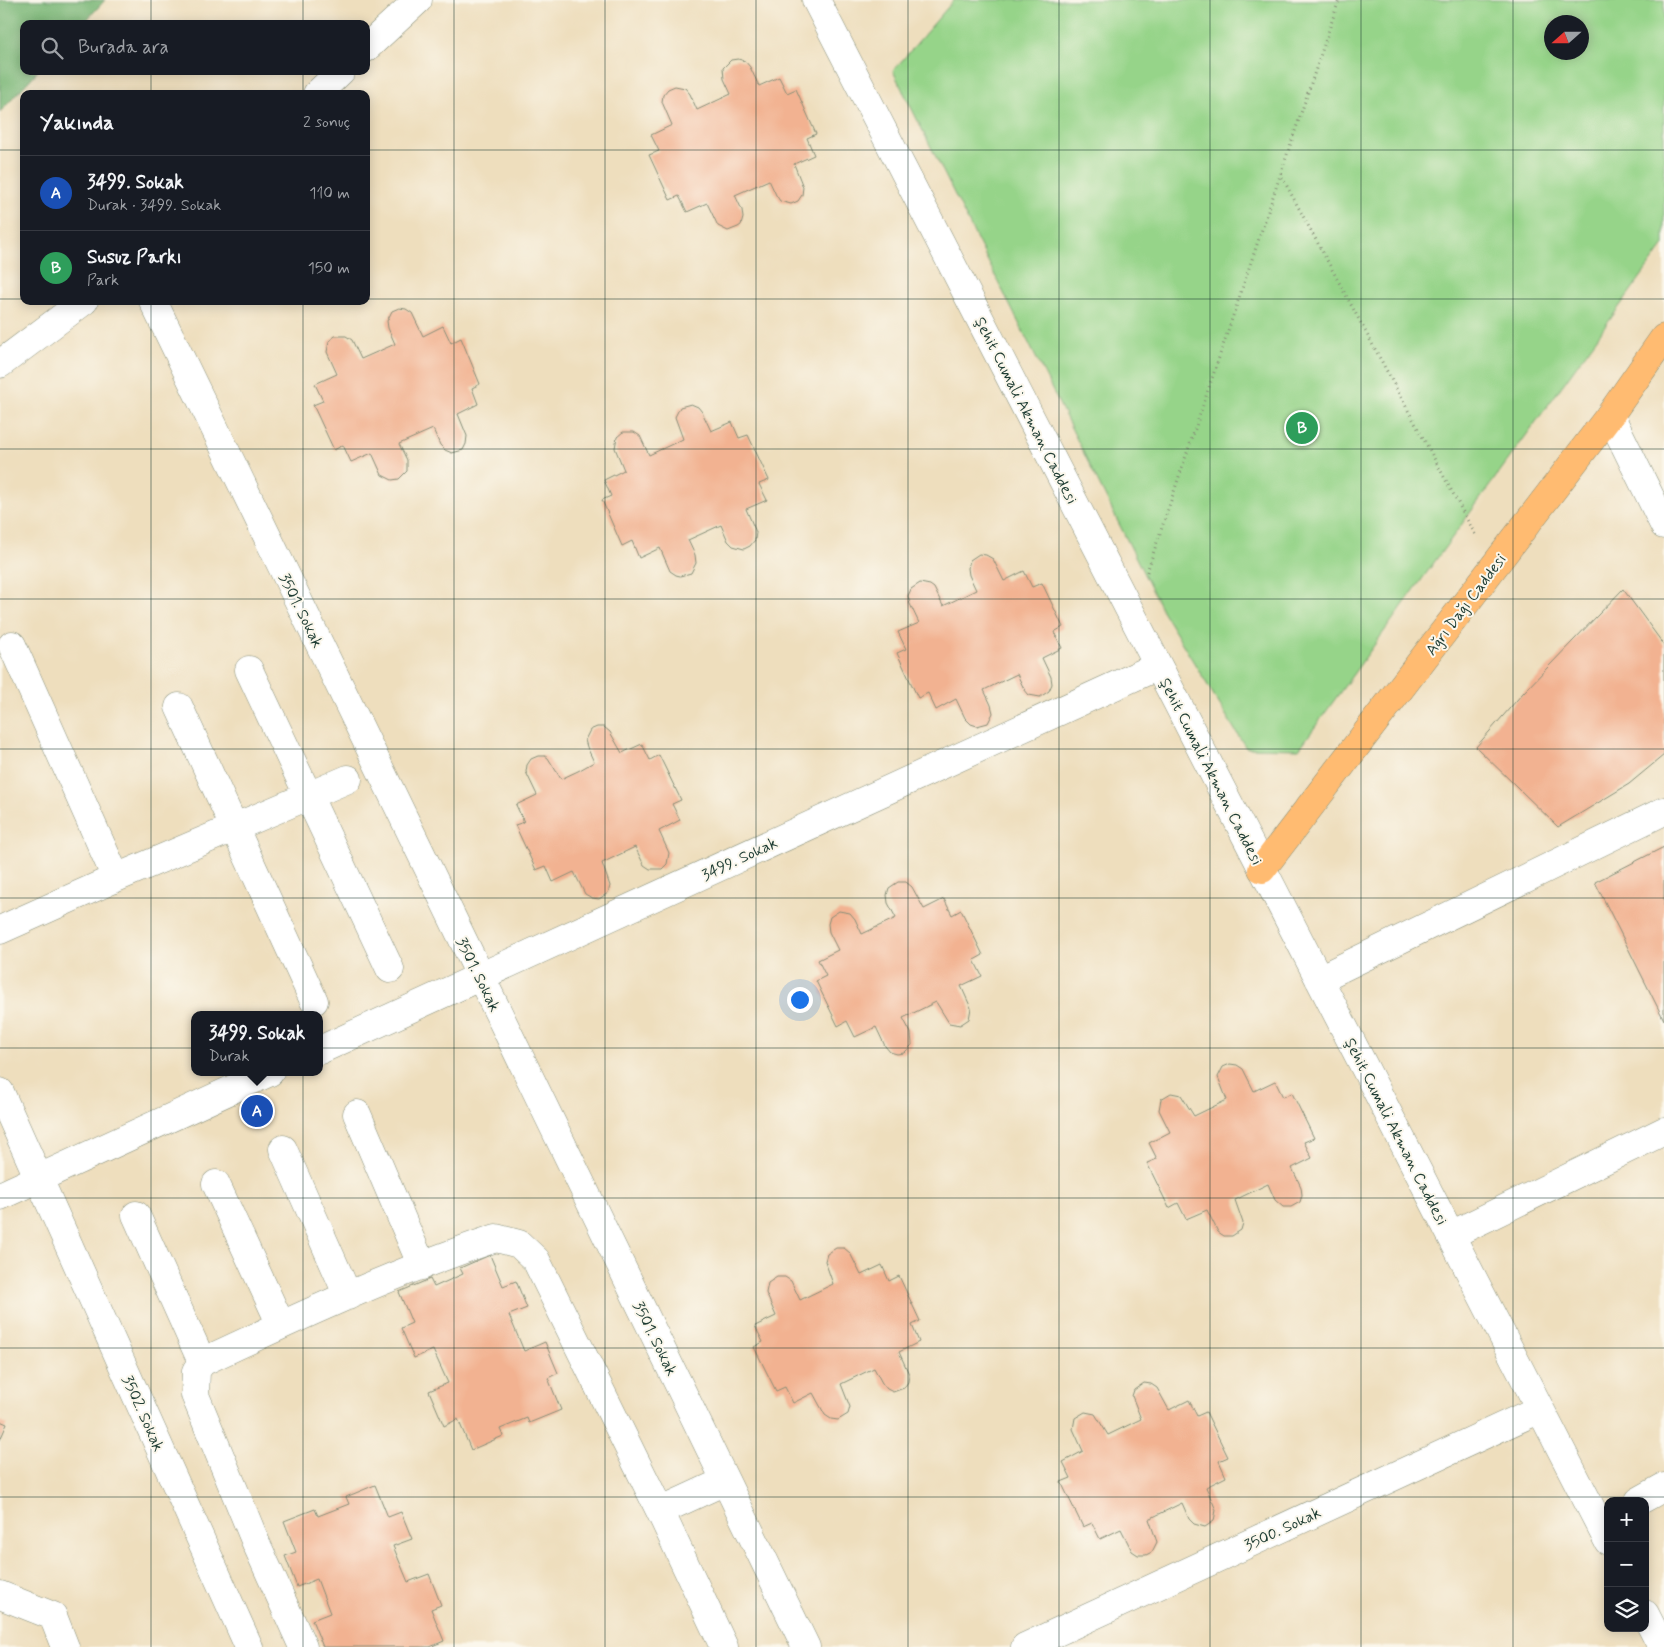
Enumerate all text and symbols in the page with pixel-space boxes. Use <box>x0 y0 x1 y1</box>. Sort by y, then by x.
north arrow <box>1544 15 1589 60</box>
search box <box>20 20 370 75</box>
icon: search <box>38 34 66 62</box>
text: Burada ara <box>78 35 169 60</box>
text: Yakında <box>40 109 114 137</box>
text: 2 sonuç <box>303 112 350 133</box>
text: 3499. Sokak <box>87 170 184 195</box>
text: A <box>51 183 61 204</box>
text: 110 m <box>309 183 350 204</box>
text: Durak · 3499. Sokak <box>87 195 221 216</box>
text: Susuz Parkı <box>87 245 182 270</box>
text: B <box>51 258 61 279</box>
text: 150 m <box>308 258 350 279</box>
text: Park <box>87 270 119 291</box>
street label: Şehit Cumali Akman Caddesi <box>969 314 1082 508</box>
pin: B <box>1286 409 1318 447</box>
street label: Ağrı Dağı Caddesi <box>1421 550 1512 660</box>
street label: 3501. Sokak <box>274 570 328 652</box>
street label: Şehit Cumali Akman Caddesi <box>1154 675 1267 869</box>
street label: 3499. Sokak <box>698 833 781 886</box>
street label: 3501. Sokak <box>451 934 505 1016</box>
your location <box>787 987 813 1013</box>
popup <box>191 1011 323 1076</box>
text: 3499. Sokak <box>209 1021 305 1046</box>
street label: Şehit Cumali Akman Caddesi <box>1339 1035 1452 1229</box>
text: Durak <box>209 1046 249 1067</box>
pin: A <box>241 1092 273 1130</box>
street label: 3501. Sokak <box>628 1298 682 1380</box>
street label: 3502. Sokak <box>116 1372 169 1455</box>
map controls <box>1604 1497 1649 1632</box>
button: + <box>1604 1497 1649 1542</box>
street label: 3500. Sokak <box>1241 1502 1324 1556</box>
button: − <box>1604 1542 1649 1587</box>
button: layers <box>1604 1587 1649 1632</box>

